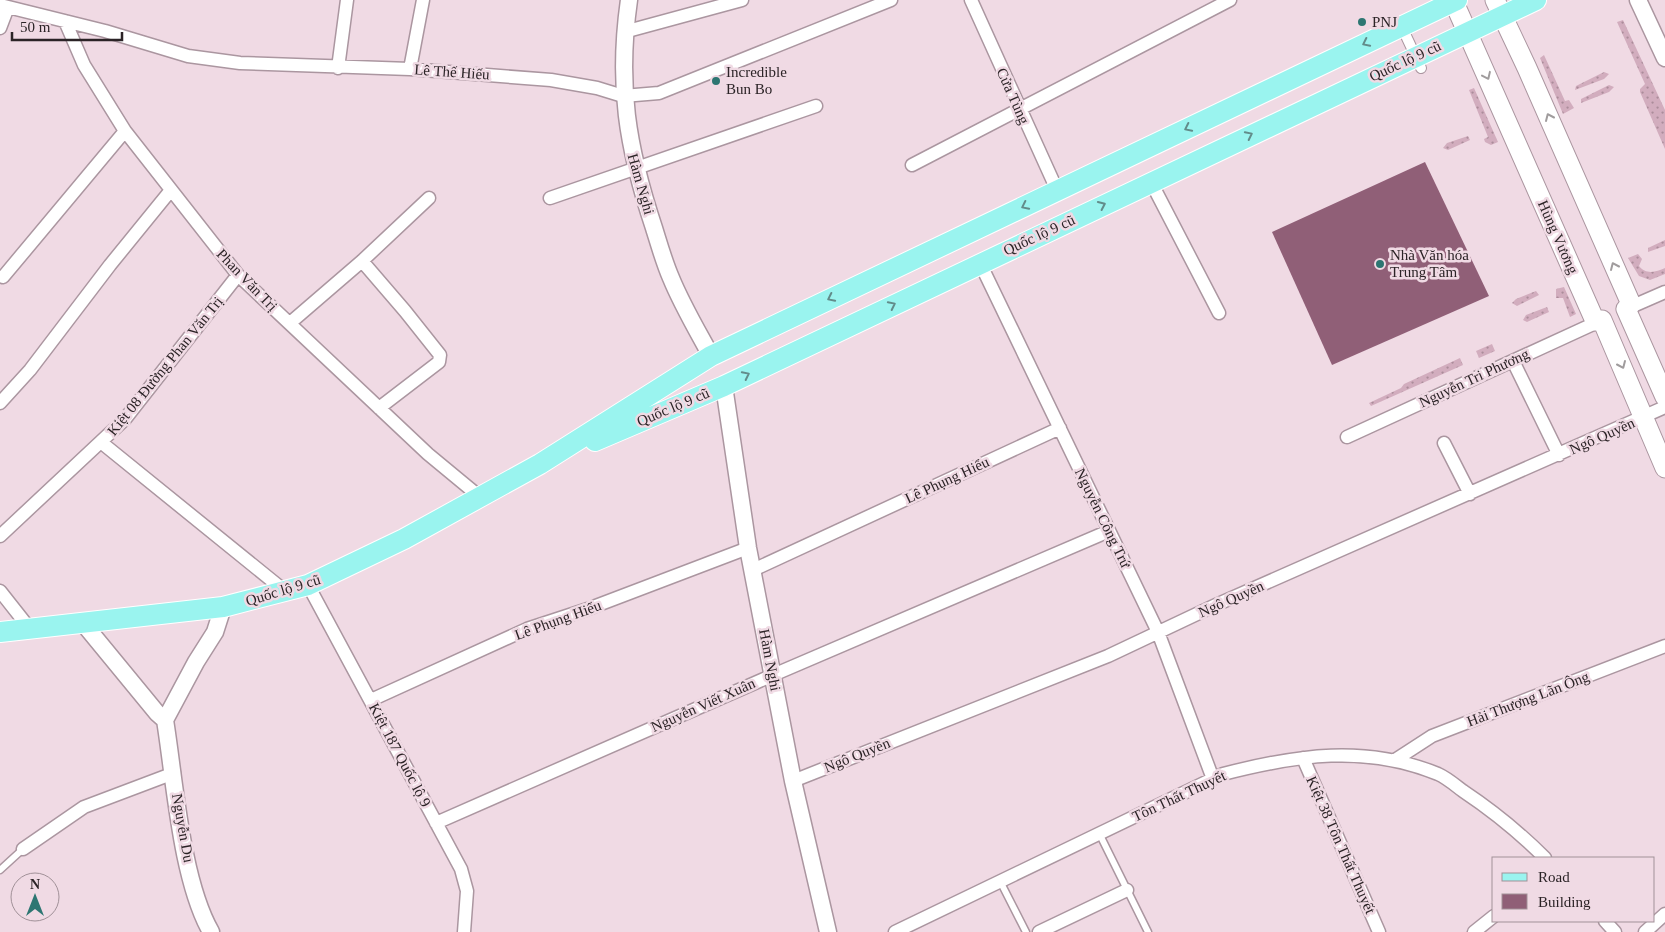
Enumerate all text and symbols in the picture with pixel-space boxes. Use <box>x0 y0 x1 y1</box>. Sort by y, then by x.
scale bar <box>12 10 122 42</box>
place label: PNJ <box>1372 14 1397 30</box>
marker: PNJ <box>1356 16 1368 28</box>
text: 50 m <box>20 19 51 35</box>
one-way arrow <box>1362 37 1371 47</box>
street label: Quốc lộ 9 cũ <box>1367 37 1444 85</box>
street label: Lê Thế Hiếu <box>414 61 491 83</box>
place label: Incredible Bun Bo <box>726 64 787 97</box>
street label: Cửa Tùng <box>994 65 1033 127</box>
one-way arrow <box>1481 71 1491 80</box>
marker: Incredible Bun Bo <box>710 75 722 87</box>
one-way arrow <box>1544 113 1555 122</box>
one-way arrow <box>1184 122 1193 132</box>
one-way arrow <box>1244 131 1253 141</box>
street label: Hàm Nghi <box>625 152 657 216</box>
street label: Hùng Vương <box>1535 198 1582 277</box>
one-way arrow <box>1021 199 1030 210</box>
one-way arrow <box>1097 201 1106 211</box>
street label: Quốc lộ 9 cũ <box>1001 211 1078 259</box>
street label: Phan Văn Trị <box>214 246 280 314</box>
place label: Nhà Văn hóa Trung Tâm <box>1390 247 1469 280</box>
marker: Nhà Văn hóa Trung Tâm <box>1374 258 1386 270</box>
one-way arrow <box>1610 262 1621 271</box>
one-way arrow <box>827 292 836 302</box>
street label: Kiệt 08 Đường Phan Văn Trị <box>104 293 226 439</box>
one-way arrow <box>887 301 896 311</box>
street label: Nguyễn Tri Phương <box>1417 345 1532 410</box>
one-way arrow <box>1615 360 1626 369</box>
one-way arrow <box>741 371 750 381</box>
street label: Quốc lộ 9 cũ <box>634 384 712 429</box>
street label: Ngô Quyền <box>1567 414 1637 457</box>
street label: Lê Phụng Hiểu <box>902 453 992 506</box>
street label: Nguyễn Công Trứ <box>1072 466 1134 571</box>
street label: Quốc lộ 9 cũ <box>244 571 323 609</box>
street label: Ngô Quyền <box>1196 577 1266 620</box>
street label: Lê Phụng Hiểu <box>513 597 604 643</box>
street label: Hàm Nghi <box>756 628 784 692</box>
street label: Hải Thượng Lãn Ông <box>1465 668 1592 730</box>
street label: Nguyễn Viết Xuân <box>649 675 758 735</box>
street label: Kiệt 187 Quốc lộ 9 <box>366 700 434 810</box>
street label: Ngô Quyền <box>822 734 893 775</box>
street label: Tôn Thất Thuyết <box>1130 767 1229 825</box>
street label: Kiệt 38 Tôn Thất Thuyết <box>1303 774 1379 917</box>
street label: Nguyễn Du <box>169 792 197 864</box>
legend <box>1492 857 1655 922</box>
text: Road <box>1538 869 1570 885</box>
north arrow <box>10 872 60 922</box>
text: N <box>30 877 40 892</box>
text: Building <box>1538 894 1591 910</box>

